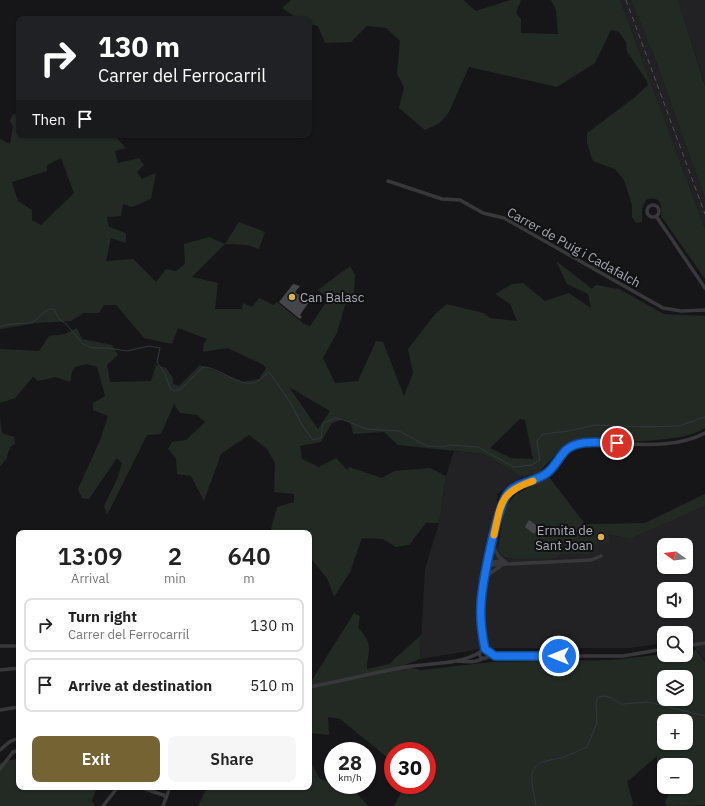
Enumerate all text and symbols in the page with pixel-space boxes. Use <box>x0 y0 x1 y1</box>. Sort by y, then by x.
text: 130 m <box>98 28 180 65</box>
icon: right <box>32 32 84 84</box>
text: Carrer del Ferrocarril <box>98 64 266 87</box>
icon: arrive <box>74 108 96 130</box>
text: Then <box>32 110 66 129</box>
street label: Carrer de Puig i Cadafalch <box>504 204 644 291</box>
place label: Can Balasc <box>300 289 365 306</box>
marker: Can Balasc <box>287 292 297 302</box>
pin <box>600 426 634 460</box>
icon: arrive <box>606 432 628 454</box>
place label: Ermita de Sant Joan <box>535 522 593 554</box>
marker: Ermita de Sant Joan <box>596 532 606 542</box>
north arrow <box>657 538 693 574</box>
map controls <box>657 538 693 794</box>
text: 13:09 <box>57 540 123 572</box>
text: 2 <box>168 540 182 572</box>
text: 640 <box>227 540 271 572</box>
text: Arrival <box>71 570 109 587</box>
text: min <box>164 570 186 587</box>
text: m <box>243 570 255 587</box>
button: sound <box>657 582 693 618</box>
text: Turn right <box>68 607 137 626</box>
icon: right <box>34 614 56 636</box>
text: 130 m <box>250 616 294 635</box>
text: Carrer del Ferrocarril <box>68 626 189 643</box>
button: search <box>657 626 693 662</box>
position arrow <box>538 635 580 677</box>
button: layers <box>657 670 693 706</box>
icon: arrive <box>34 674 56 696</box>
text: Arrive at destination <box>68 676 212 695</box>
text: 510 m <box>250 676 294 695</box>
button: + <box>657 714 693 750</box>
button: Exit <box>32 736 160 782</box>
button: Share <box>168 736 296 782</box>
speed limit sign: 30 <box>384 742 436 794</box>
text: 28 <box>338 749 362 776</box>
button: − <box>657 758 693 794</box>
text: km/h <box>338 771 362 784</box>

